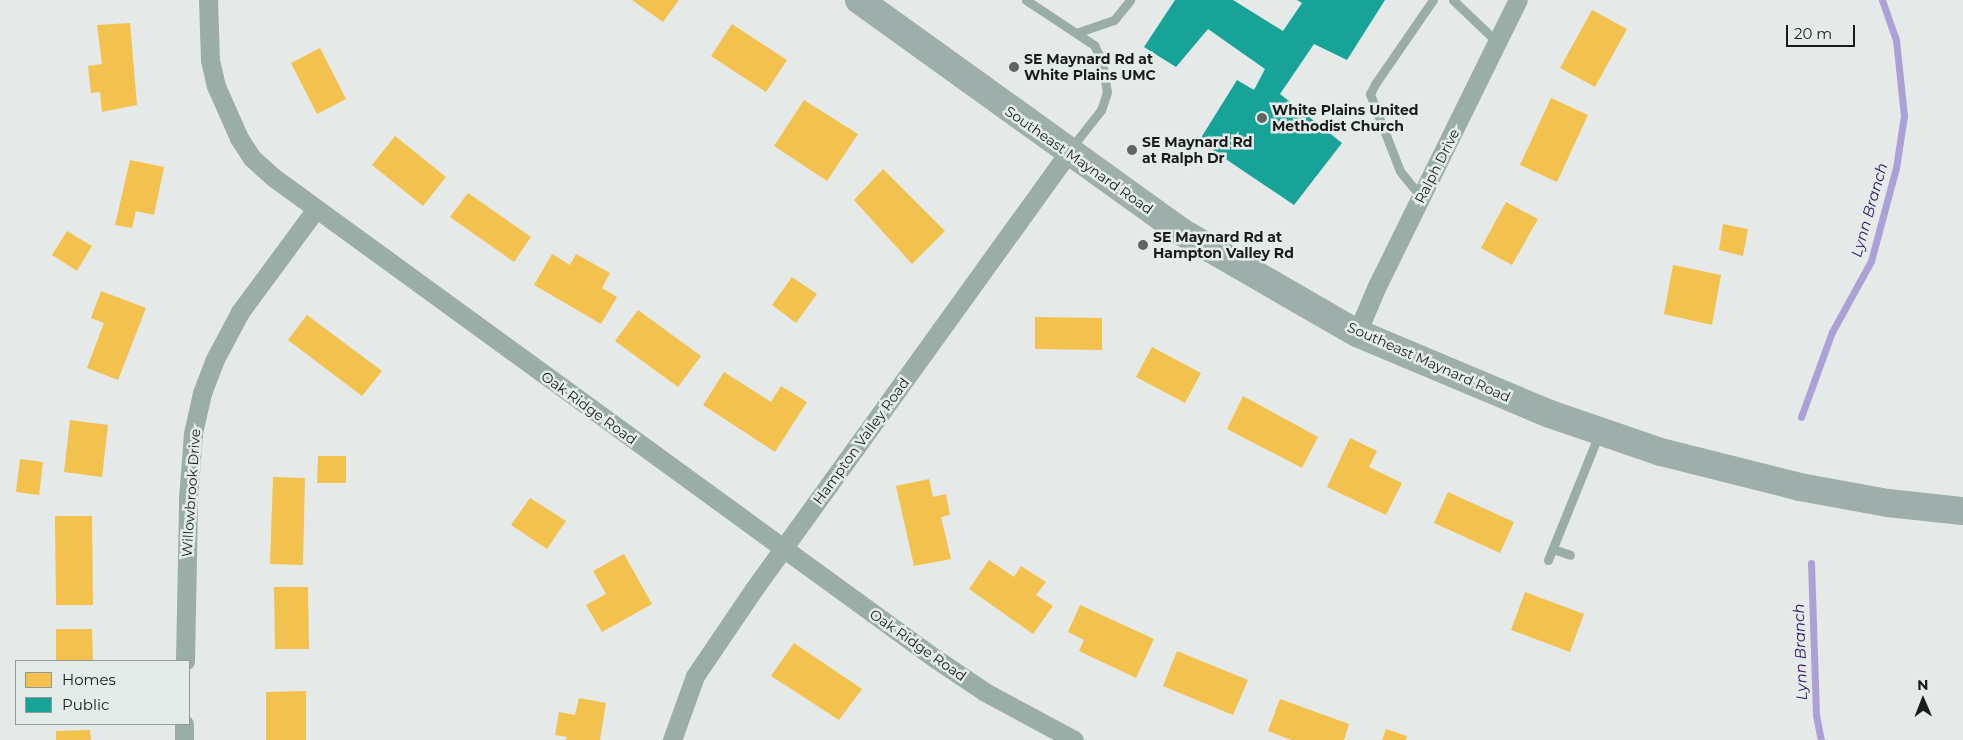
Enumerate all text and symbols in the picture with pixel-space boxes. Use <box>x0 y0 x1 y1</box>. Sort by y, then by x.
scale bar <box>1788 15 1857 47</box>
text: 20 m <box>1794 24 1832 43</box>
place label: SE Maynard Rd at White Plains UMC <box>1024 51 1156 84</box>
marker: SE Maynard Rd at White Plains UMC <box>1008 61 1020 73</box>
street label: Southeast Maynard Road <box>1002 102 1156 218</box>
place label: White Plains United Methodist Church <box>1272 102 1418 134</box>
marker: White Plains United Methodist Church <box>1256 112 1268 124</box>
street label: Ralph Drive <box>1411 126 1463 206</box>
place label: SE Maynard Rd at Ralph Dr <box>1142 134 1252 166</box>
marker: SE Maynard Rd at Ralph Dr <box>1126 144 1138 156</box>
water label: Lynn Branch <box>1847 161 1891 259</box>
place label: SE Maynard Rd at Hampton Valley Rd <box>1153 229 1294 262</box>
marker: SE Maynard Rd at Hampton Valley Rd <box>1137 239 1149 251</box>
street label: Southeast Maynard Road <box>1345 318 1513 406</box>
street label: Oak Ridge Road <box>538 368 640 448</box>
street label: Hampton Valley Road <box>809 374 913 508</box>
street label: Willowbrook Drive <box>178 428 204 558</box>
water label: Lynn Branch <box>1789 603 1811 701</box>
street label: Oak Ridge Road <box>867 605 969 685</box>
legend <box>15 660 190 725</box>
text: Homes <box>62 670 116 689</box>
north arrow <box>1898 675 1948 725</box>
text: N <box>1917 676 1929 694</box>
text: Public <box>62 695 110 714</box>

